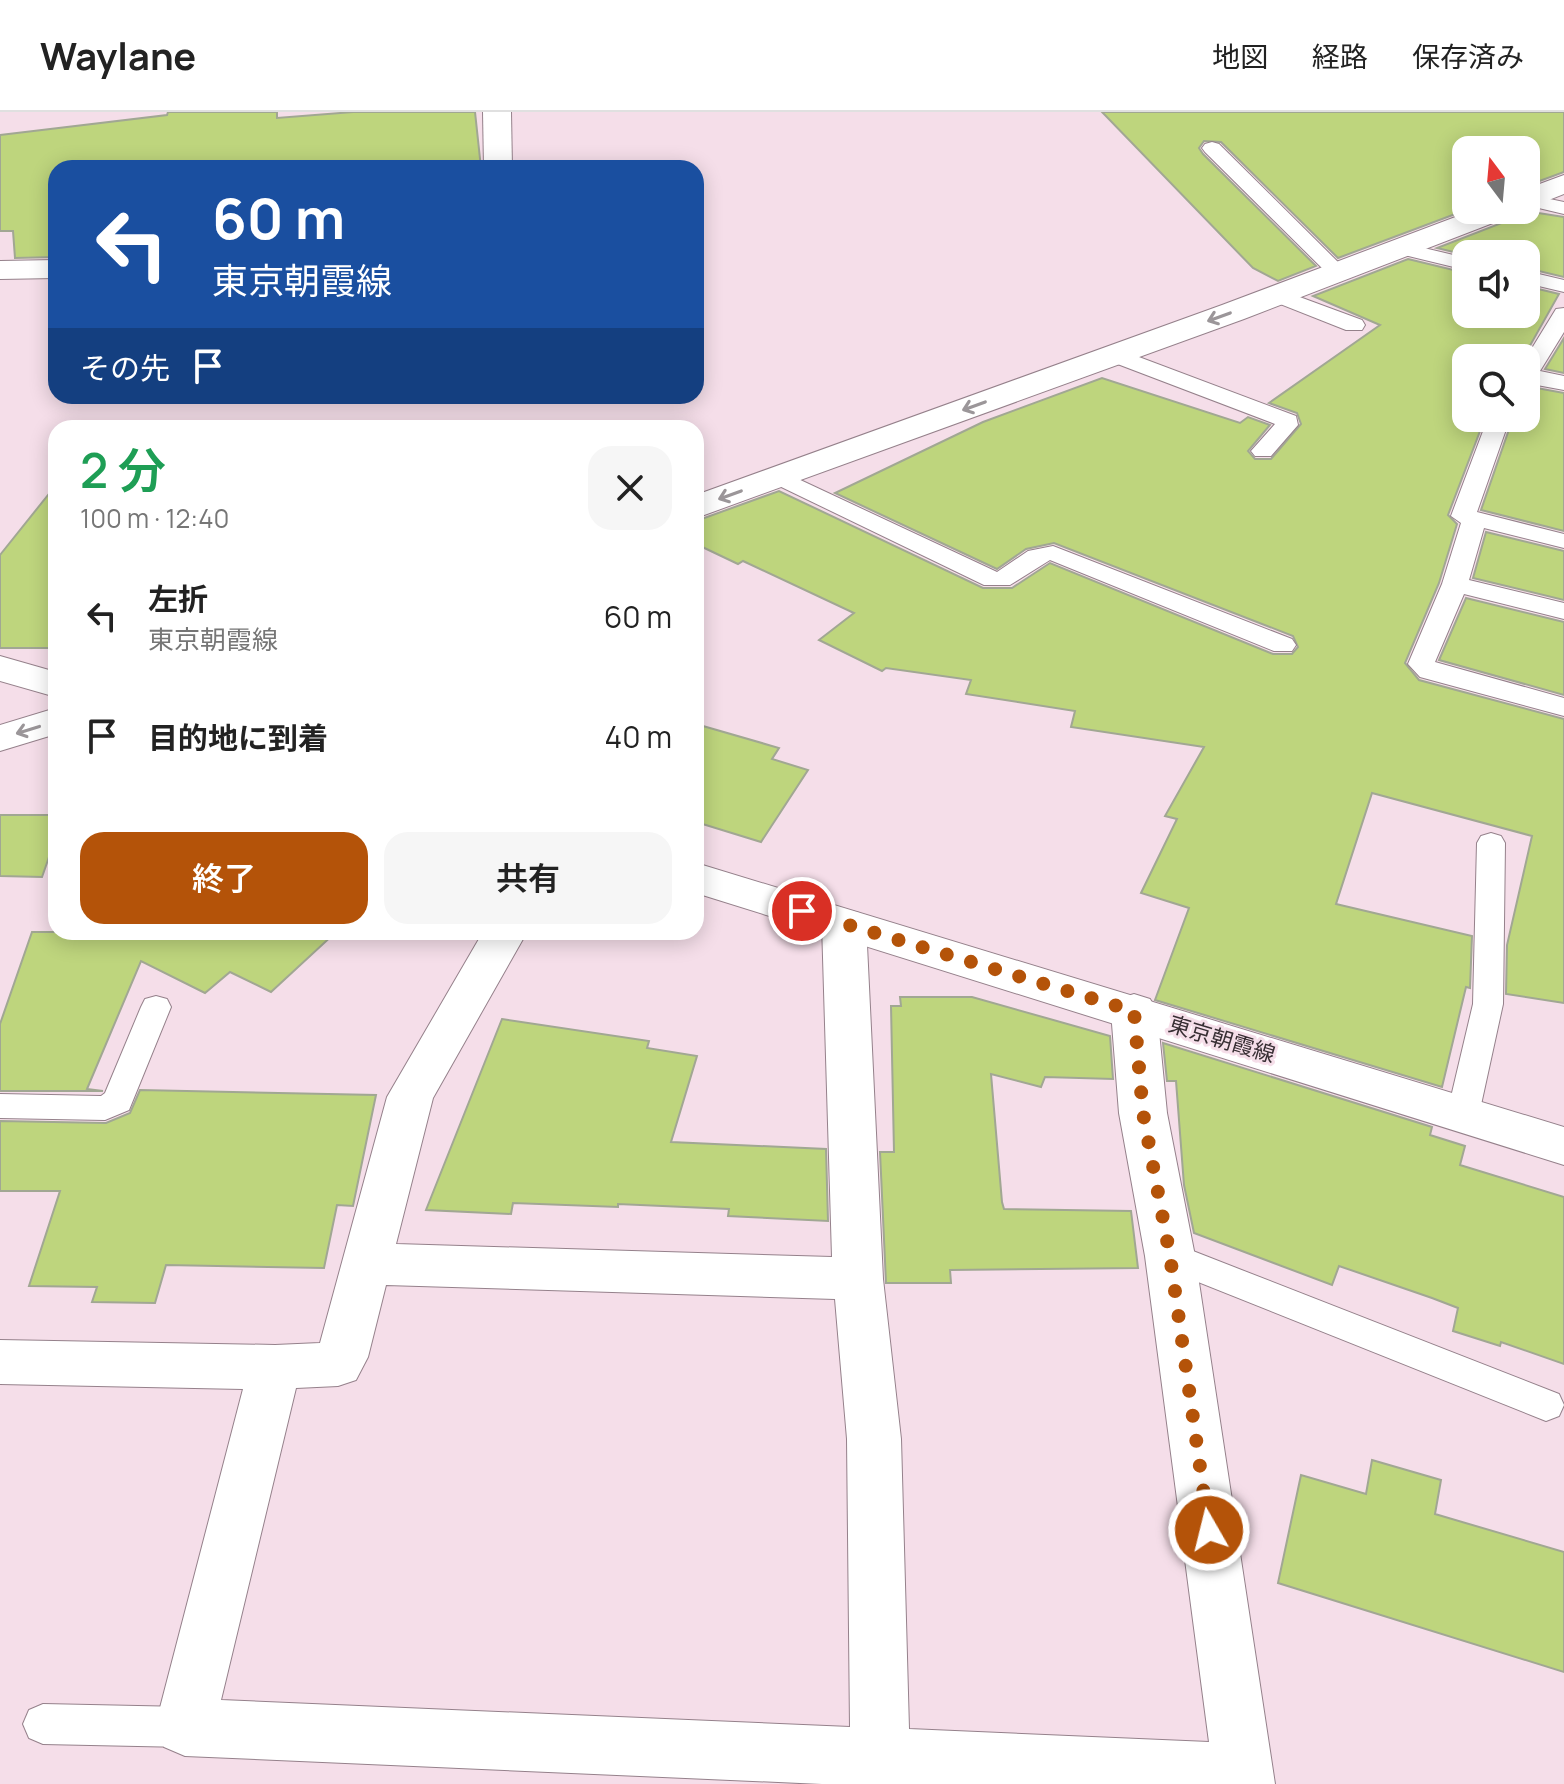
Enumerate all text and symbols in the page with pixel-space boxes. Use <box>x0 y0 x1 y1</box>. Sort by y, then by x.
text: Waylane <box>40 29 196 81</box>
text: 地図 <box>1212 37 1268 75</box>
text: 経路 <box>1312 37 1368 75</box>
text: 保存済み <box>1412 37 1524 75</box>
north arrow <box>1452 136 1540 224</box>
map controls <box>1452 136 1540 432</box>
text: 60 m <box>212 179 345 256</box>
icon: left <box>80 192 184 296</box>
button: sound <box>1452 240 1540 328</box>
text: 東京朝霞線 <box>212 256 392 305</box>
one-way arrow <box>1207 311 1232 326</box>
icon: arrive <box>186 344 230 388</box>
button: search <box>1452 344 1540 432</box>
text: その先 <box>80 347 170 388</box>
one-way arrow <box>963 400 987 414</box>
text: 2 分 <box>80 437 166 502</box>
button: close <box>588 446 672 530</box>
one-way arrow <box>718 488 743 503</box>
text: 100 m · 12:40 <box>80 500 229 536</box>
text: 左折 <box>148 578 208 619</box>
icon: left <box>80 594 124 638</box>
text: 60 m <box>604 596 672 637</box>
text: 東京朝霞線 <box>148 621 278 657</box>
icon: arrive <box>80 714 124 758</box>
text: 40 m <box>605 716 672 757</box>
text: 目的地に到着 <box>148 717 328 758</box>
one-way arrow <box>16 723 41 738</box>
button: 終了 <box>80 832 368 924</box>
button: 共有 <box>384 832 672 924</box>
pin <box>768 877 836 945</box>
icon: arrive <box>780 889 824 933</box>
street label: 東京朝霞線 <box>1165 1009 1279 1069</box>
position arrow <box>1167 1488 1251 1572</box>

